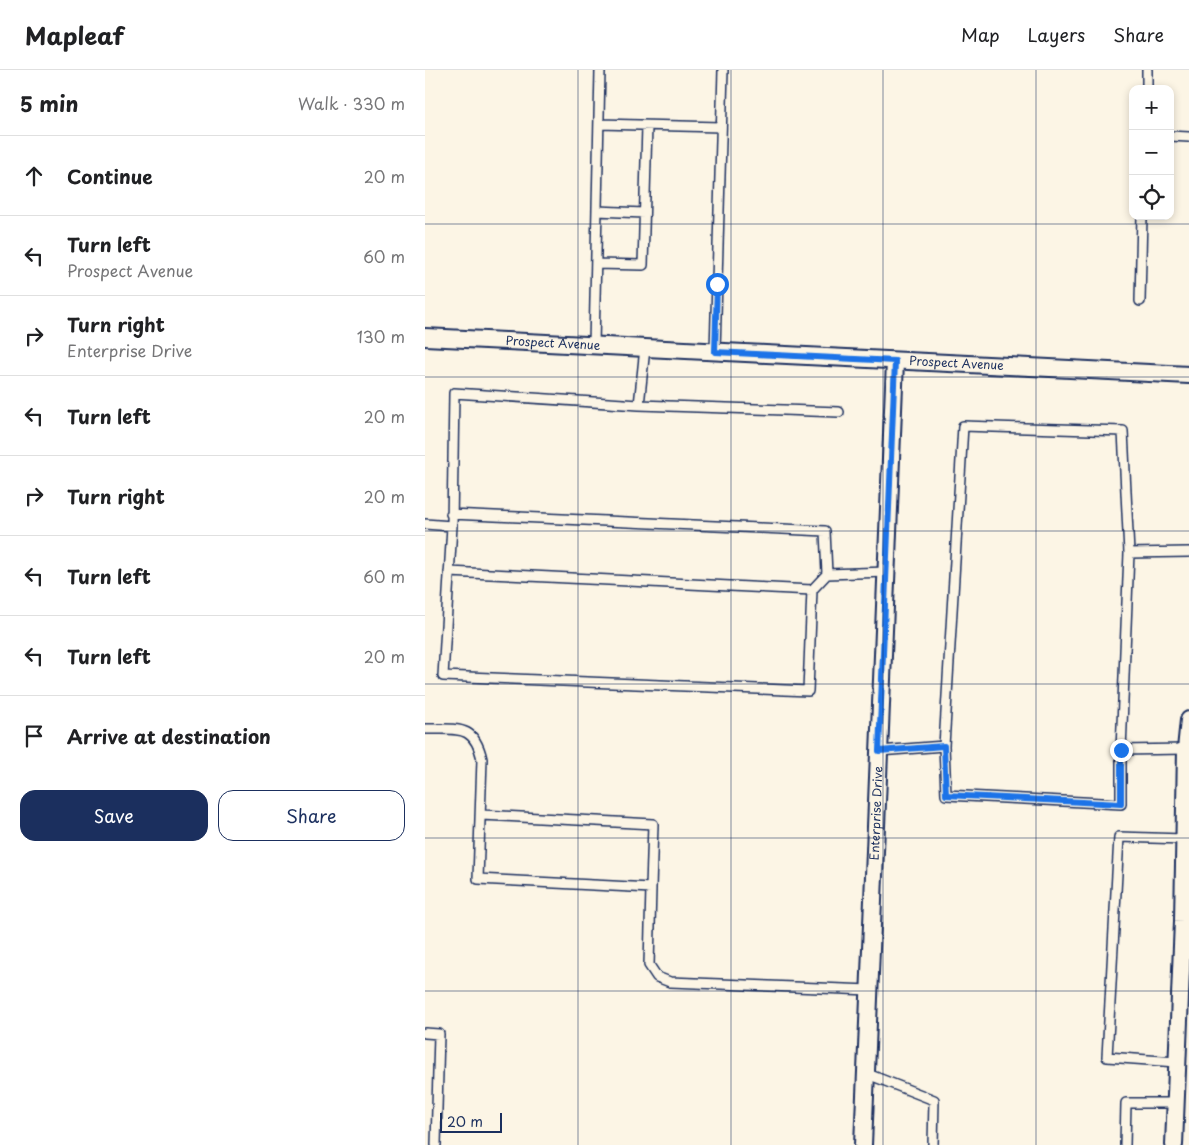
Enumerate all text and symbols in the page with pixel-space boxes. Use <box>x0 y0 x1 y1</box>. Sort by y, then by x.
text: Mapleaf <box>25 17 124 53</box>
text: Map <box>961 21 1000 48</box>
text: Layers <box>1028 21 1085 48</box>
text: Share <box>1113 21 1164 48</box>
map controls <box>1129 85 1174 220</box>
button: + <box>1129 85 1174 130</box>
text: 5 min <box>20 87 78 119</box>
text: Walk · 330 m <box>298 91 405 115</box>
button: − <box>1129 130 1174 175</box>
icon: ahead <box>20 162 48 190</box>
text: Continue <box>67 162 153 190</box>
text: 20 m <box>364 164 405 188</box>
button: locate <box>1129 175 1174 220</box>
text: Turn left <box>67 230 151 258</box>
icon: left <box>20 242 48 270</box>
text: 60 m <box>363 244 405 268</box>
text: Prospect Avenue <box>67 258 193 282</box>
route start <box>706 273 729 296</box>
text: Turn right <box>67 310 165 338</box>
icon: right <box>20 322 48 350</box>
text: 130 m <box>357 324 405 348</box>
street label: Prospect Avenue <box>505 331 601 354</box>
text: Enterprise Drive <box>67 338 192 362</box>
street label: Prospect Avenue <box>909 351 1005 374</box>
icon: left <box>20 402 48 430</box>
text: Turn left <box>67 402 151 430</box>
text: 20 m <box>364 404 405 428</box>
icon: right <box>20 482 48 510</box>
text: Turn right <box>67 482 165 510</box>
text: 20 m <box>364 484 405 508</box>
icon: left <box>20 562 48 590</box>
text: Turn left <box>67 562 151 590</box>
text: 60 m <box>363 564 405 588</box>
icon: left <box>20 642 48 670</box>
text: Turn left <box>67 642 151 670</box>
text: 20 m <box>364 644 405 668</box>
icon: arrive <box>20 722 48 750</box>
text: Arrive at destination <box>67 722 271 750</box>
route end <box>1110 739 1133 762</box>
street label: Enterprise Drive <box>865 766 886 861</box>
button: Save <box>20 790 208 841</box>
button: Share <box>218 790 405 841</box>
scale bar <box>440 1110 503 1133</box>
text: 20 m <box>447 1111 483 1132</box>

